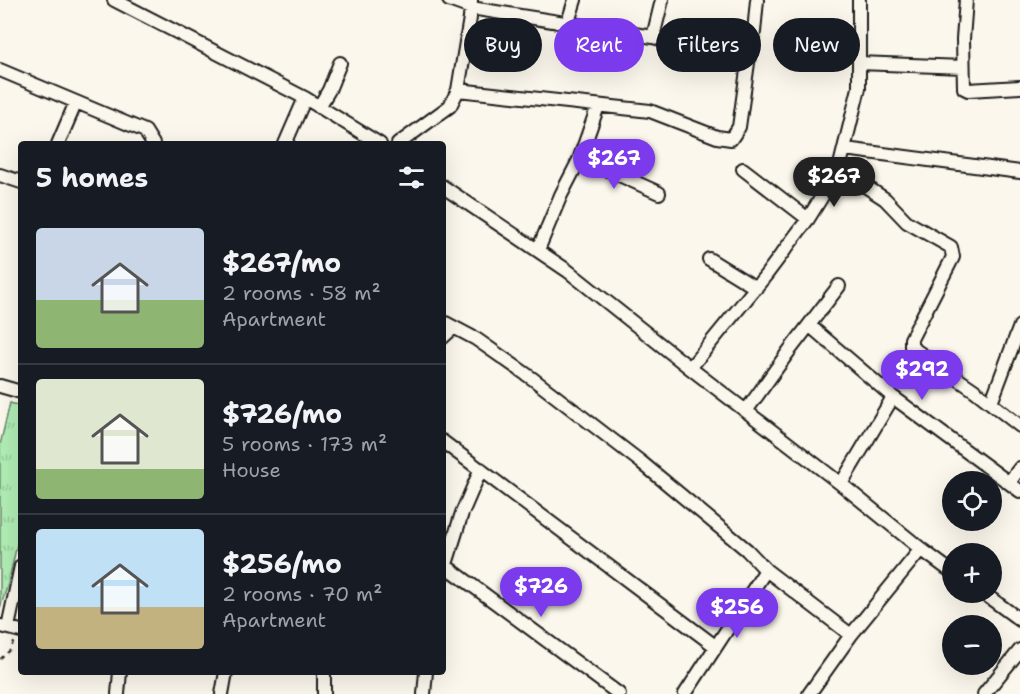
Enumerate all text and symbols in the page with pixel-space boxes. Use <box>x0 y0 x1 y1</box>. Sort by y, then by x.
chip: Buy <box>464 18 542 72</box>
chip: Rent <box>554 18 644 72</box>
chip: Filters <box>656 18 761 72</box>
chip: New <box>773 18 860 72</box>
pin: $267 <box>578 139 650 190</box>
text: $267 <box>587 145 641 171</box>
pin: $267 <box>798 157 870 208</box>
text: 5 homes <box>36 160 148 195</box>
icon: filters <box>395 161 428 194</box>
text: $267 <box>807 163 861 189</box>
text: $267/mo <box>222 245 341 280</box>
icon: home <box>84 252 156 324</box>
text: 2 rooms · 58 m² <box>222 280 381 306</box>
text: Apartment <box>222 306 326 332</box>
pin: $292 <box>886 350 958 401</box>
text: $292 <box>895 356 949 382</box>
text: $726/mo <box>222 396 342 431</box>
icon: home <box>84 403 156 475</box>
text: 5 rooms · 173 m² <box>222 431 387 457</box>
text: House <box>222 457 281 483</box>
map controls <box>942 471 1002 675</box>
button: locate <box>942 471 1002 531</box>
button: + <box>942 543 1002 603</box>
text: $256/mo <box>222 546 342 581</box>
icon: home <box>84 553 156 625</box>
pin: $726 <box>505 567 577 618</box>
text: $726 <box>514 573 568 599</box>
text: 2 rooms · 70 m² <box>222 581 383 607</box>
pin: $256 <box>701 588 773 639</box>
text: $256 <box>710 594 764 620</box>
text: Apartment <box>222 607 326 633</box>
button: − <box>942 615 1002 675</box>

